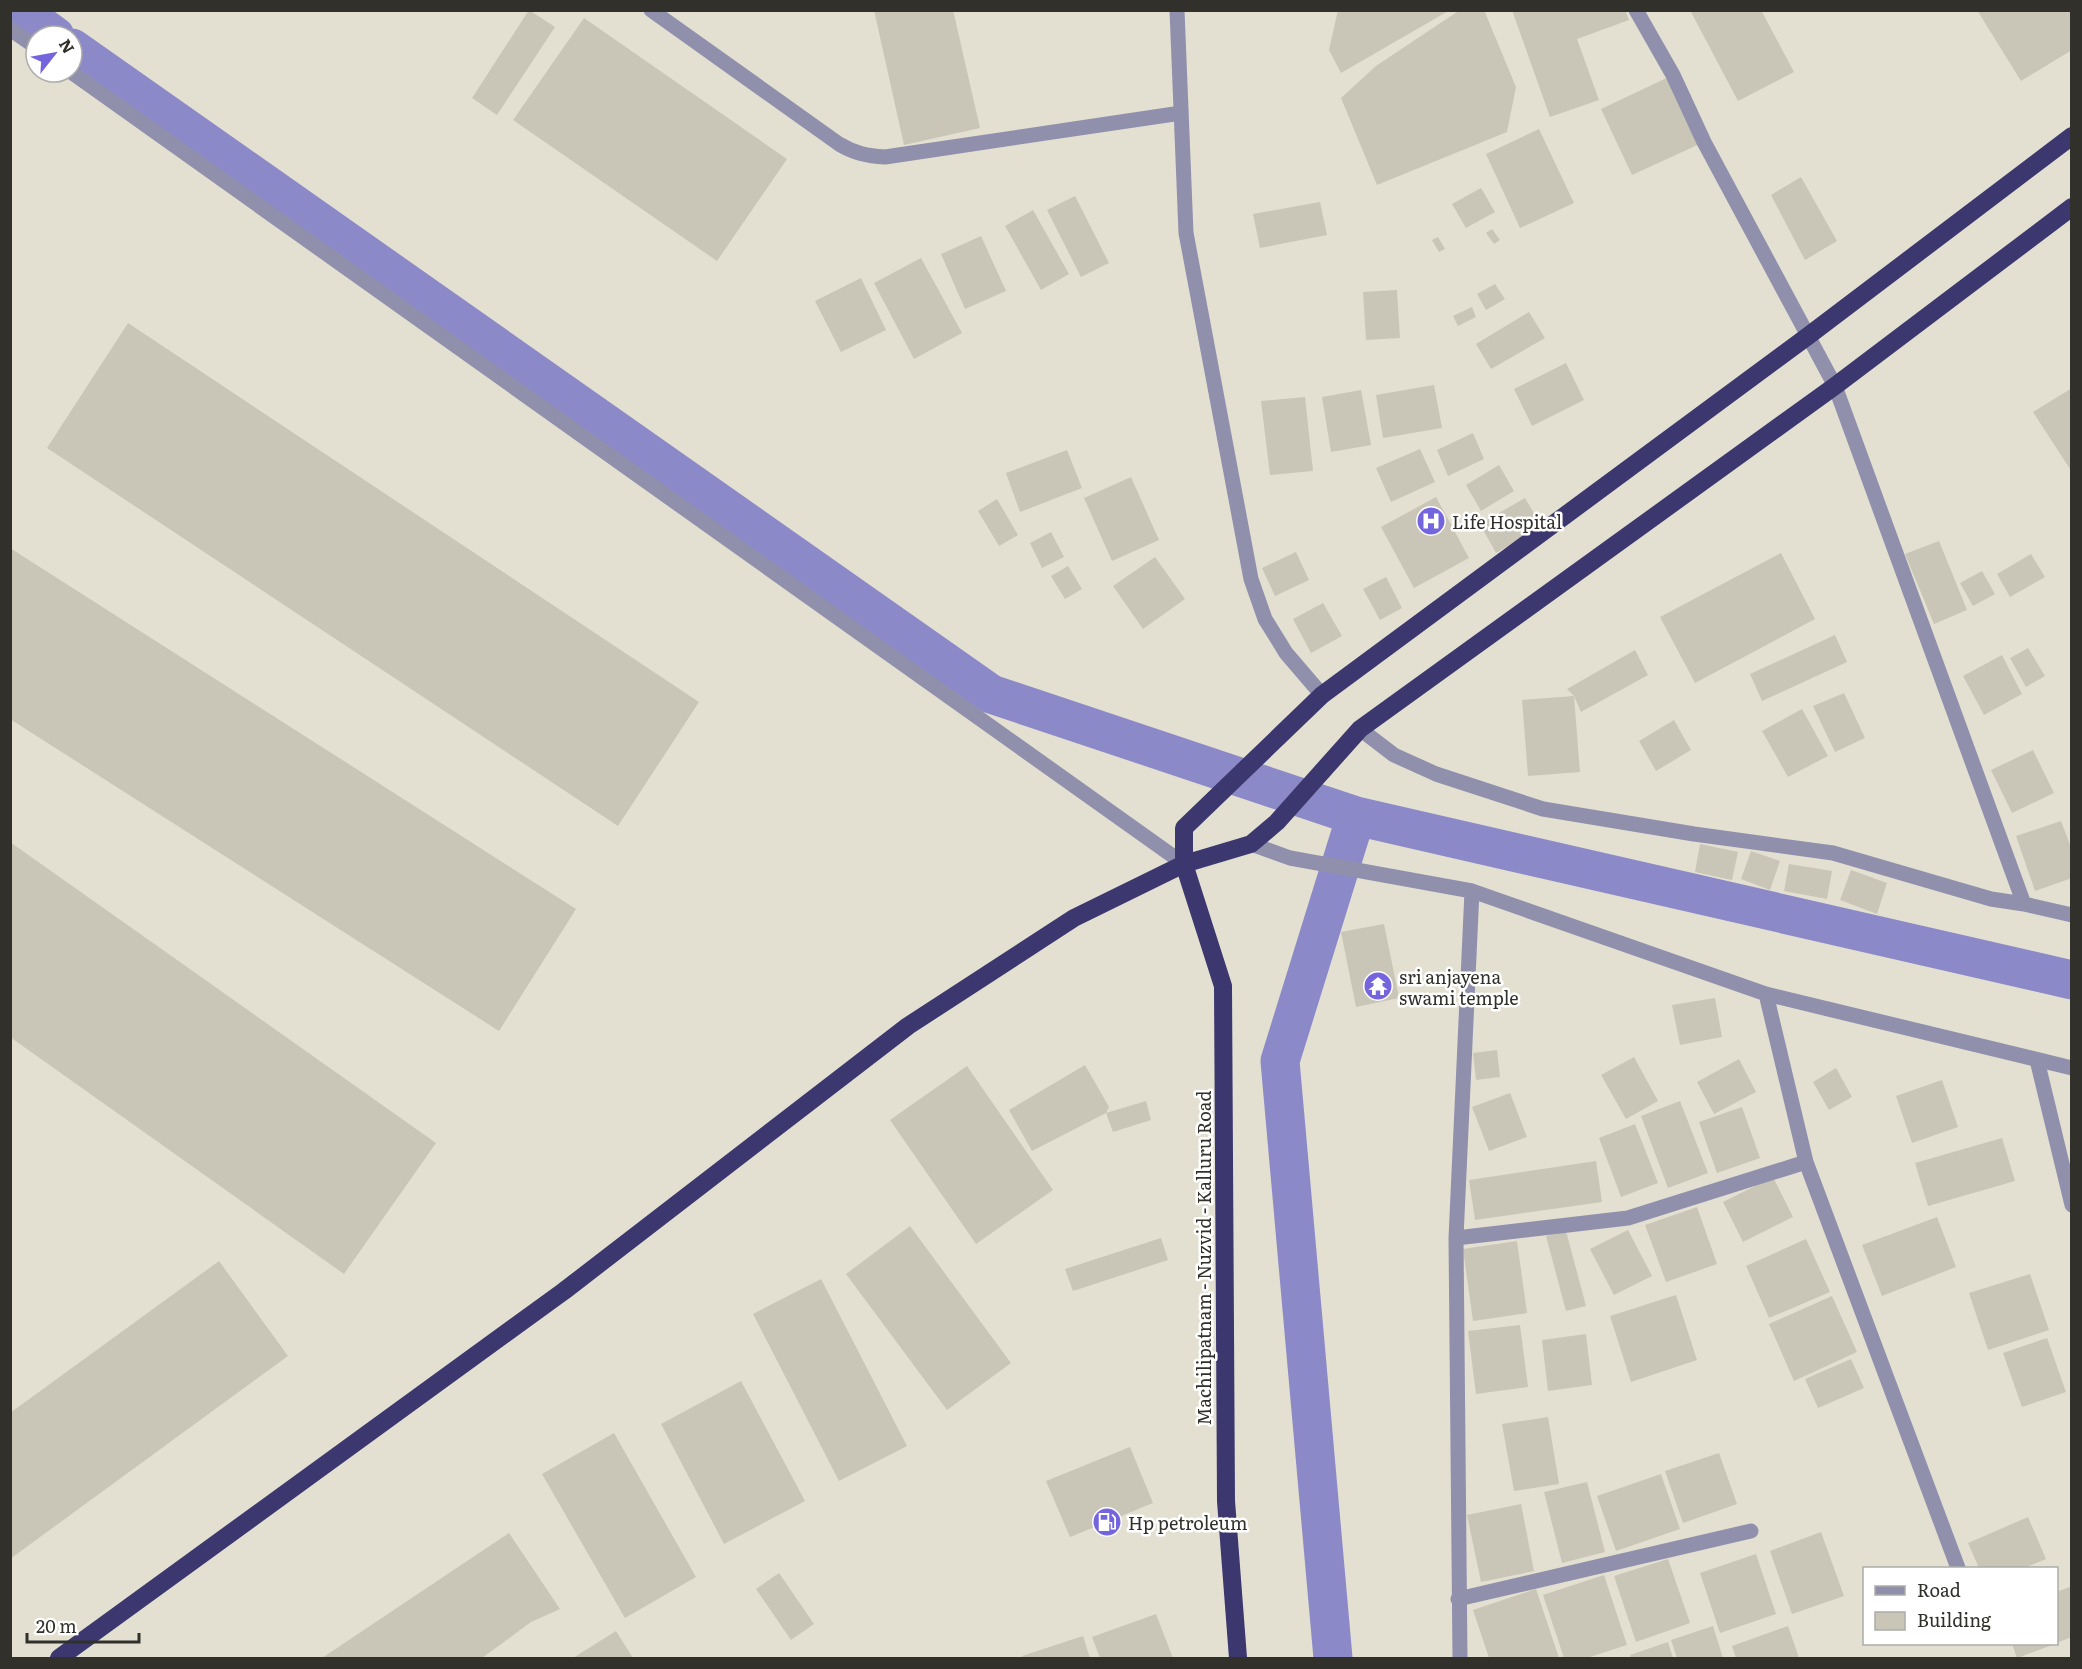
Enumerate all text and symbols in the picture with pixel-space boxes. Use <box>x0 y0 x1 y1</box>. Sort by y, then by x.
north arrow <box>24 24 84 84</box>
text: N <box>54 34 81 58</box>
hospital icon: Life Hospital <box>1415 505 1447 537</box>
place label: Life Hospital <box>1452 508 1562 535</box>
place label: sri anjayena swami temple <box>1399 963 1519 1011</box>
temple icon: sri anjayena swami temple <box>1362 970 1394 1002</box>
street label: Machilipatnam - Nuzvid - Kalluru Road <box>1190 1091 1217 1425</box>
fuel station icon: Hp petroleum <box>1091 1506 1123 1538</box>
place label: Hp petroleum <box>1128 1509 1247 1536</box>
legend <box>1863 1567 2058 1645</box>
text: Road <box>1917 1576 1961 1603</box>
scale bar <box>27 1606 140 1644</box>
text: Building <box>1917 1606 1992 1633</box>
text: 20 m <box>36 1612 77 1639</box>

